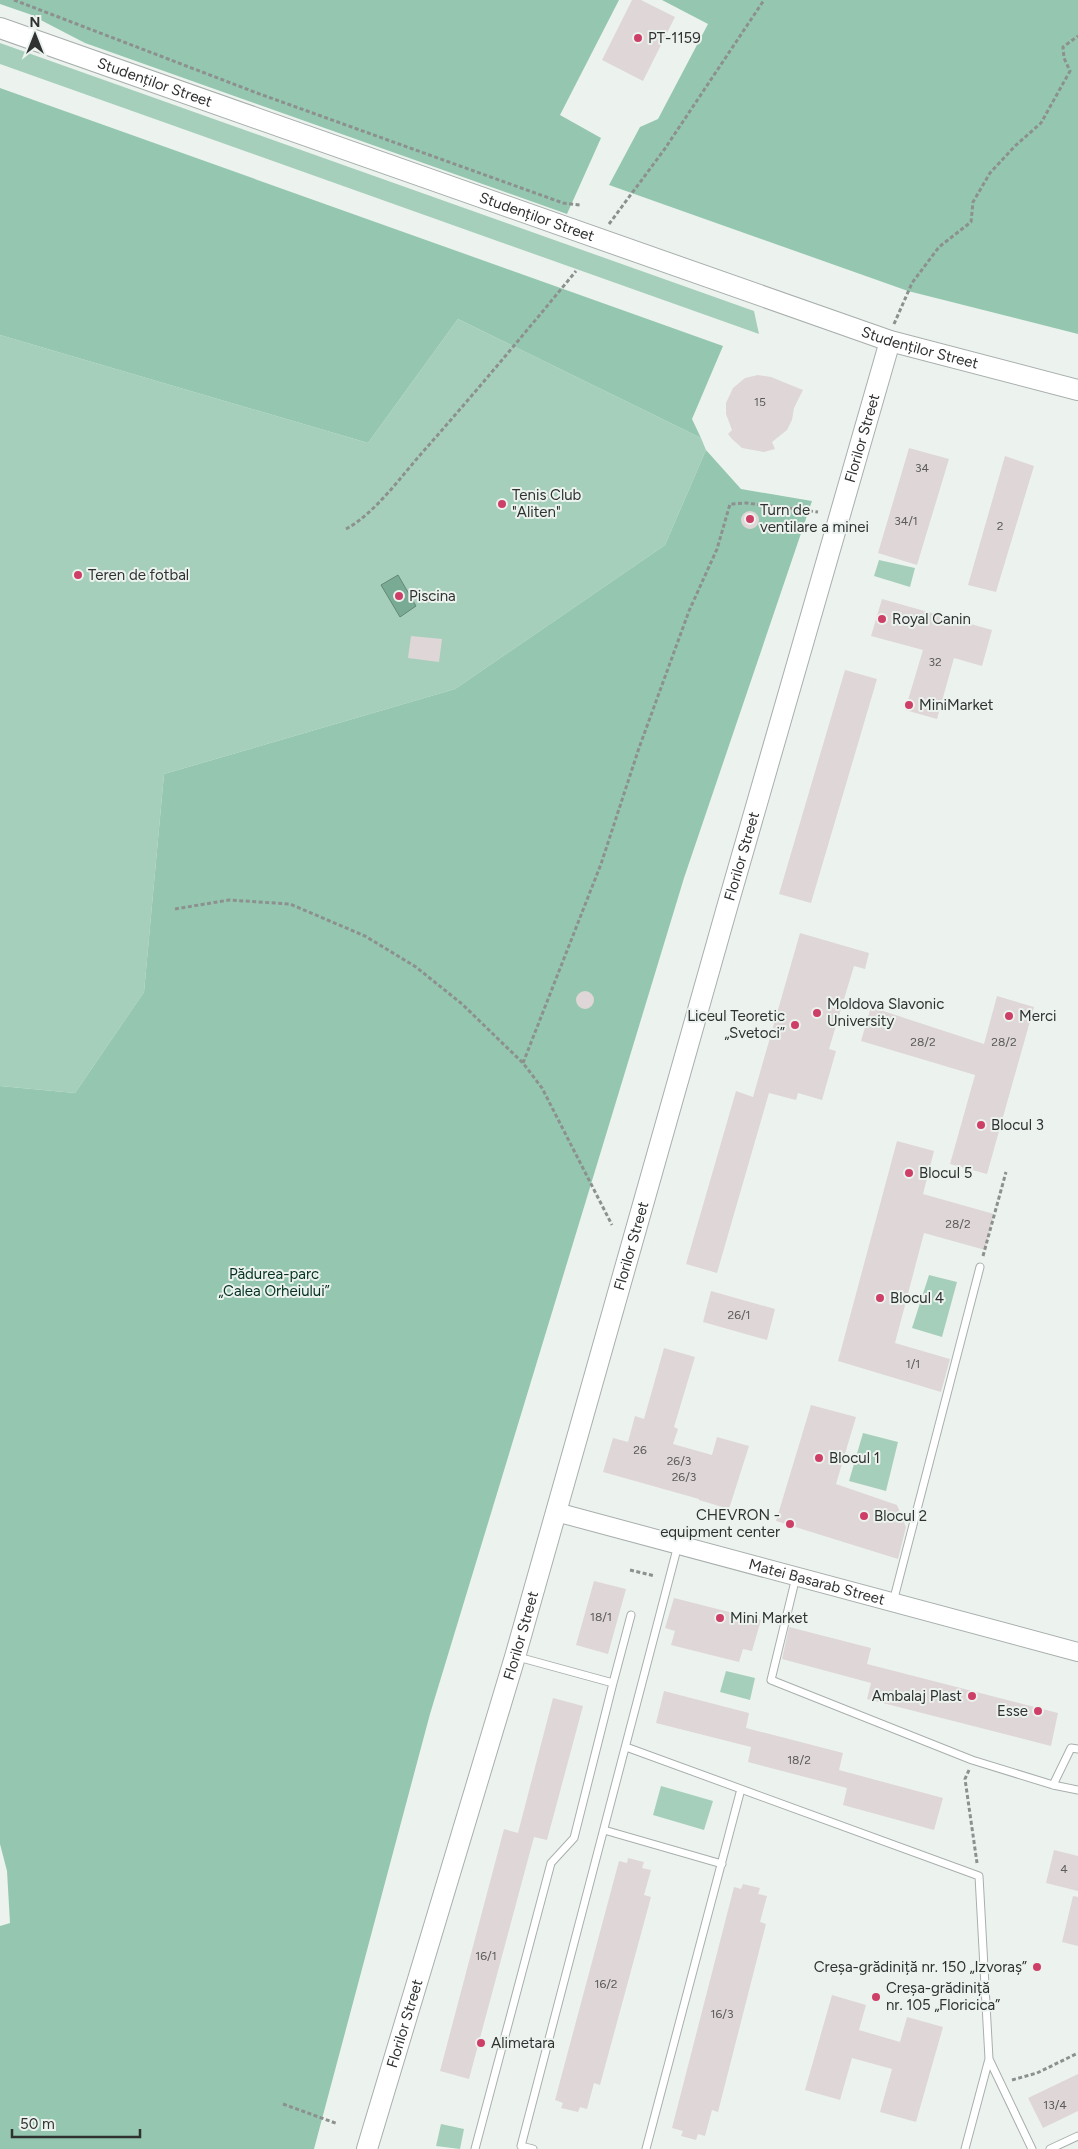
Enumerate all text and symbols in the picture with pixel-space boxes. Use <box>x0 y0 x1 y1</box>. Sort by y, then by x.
north arrow <box>10 10 60 60</box>
text: N <box>30 14 40 31</box>
place label: PT-1159 <box>648 29 701 47</box>
marker: PT-1159 <box>632 32 644 44</box>
street label: Studenților Street <box>95 54 215 111</box>
street label: Studenților Street <box>477 188 597 245</box>
street label: Studenților Street <box>859 323 981 373</box>
street label: Florilor Street <box>841 391 883 485</box>
house number: 15 <box>754 395 766 409</box>
house number: 34 <box>915 461 930 475</box>
place label: Tenis Club "Aliten" <box>512 486 582 521</box>
marker: Tenis Club "Aliten" <box>496 498 508 510</box>
place label: Turn de ventilare a minei <box>760 501 869 536</box>
marker: Turn de ventilare a minei <box>744 513 756 525</box>
house number: 34/1 <box>894 514 918 528</box>
house number: 2 <box>997 519 1003 533</box>
place label: Teren de fotbal <box>88 566 189 584</box>
marker: Teren de fotbal <box>72 569 84 581</box>
place label: Piscina <box>409 587 456 605</box>
marker: Piscina <box>393 590 405 602</box>
place label: Royal Canin <box>892 610 971 628</box>
marker: Royal Canin <box>876 613 888 625</box>
house number: 32 <box>928 655 942 669</box>
place label: MiniMarket <box>919 696 994 714</box>
marker: MiniMarket <box>903 699 915 711</box>
street label: Florilor Street <box>720 809 763 903</box>
place label: Moldova Slavonic University <box>827 995 944 1030</box>
place label: Liceul Teoretic „Svetoci” <box>687 1007 785 1042</box>
marker: Moldova Slavonic University <box>811 1007 823 1019</box>
place label: Merci <box>1019 1007 1057 1025</box>
marker: Merci <box>1003 1010 1015 1022</box>
marker: Liceul Teoretic „Svetoci” <box>789 1019 801 1031</box>
house number: 28/2 <box>910 1035 936 1049</box>
house number: 28/2 <box>991 1035 1017 1049</box>
place label: Blocul 3 <box>991 1116 1044 1134</box>
marker: Blocul 3 <box>975 1119 987 1131</box>
place label: Blocul 5 <box>919 1164 972 1182</box>
marker: Blocul 5 <box>903 1167 915 1179</box>
street label: Florilor Street <box>610 1199 652 1292</box>
house number: 28/2 <box>945 1217 971 1231</box>
park label: Pădurea-parc „Calea Orheiului” <box>218 1265 330 1300</box>
place label: Blocul 4 <box>890 1289 944 1307</box>
marker: Blocul 4 <box>874 1292 886 1304</box>
house number: 26/1 <box>727 1308 751 1322</box>
house number: 1/1 <box>906 1357 920 1371</box>
house number: 26 <box>633 1443 647 1457</box>
place label: Blocul 1 <box>829 1449 880 1467</box>
marker: Blocul 1 <box>813 1452 825 1464</box>
house number: 26/3 <box>667 1454 691 1468</box>
house number: 26/3 <box>672 1470 696 1484</box>
place label: CHEVRON - equipment center <box>660 1506 780 1541</box>
place label: Blocul 2 <box>874 1507 927 1525</box>
marker: Blocul 2 <box>858 1510 870 1522</box>
marker: CHEVRON - equipment center <box>784 1518 796 1530</box>
street label: Matei Basarab Street <box>747 1555 887 1609</box>
street label: Florilor Street <box>500 1589 542 1682</box>
place label: Mini Market <box>730 1609 808 1627</box>
house number: 18/1 <box>590 1610 612 1624</box>
marker: Mini Market <box>714 1612 726 1624</box>
place label: Ambalaj Plast <box>872 1687 962 1705</box>
marker: Ambalaj Plast <box>966 1690 978 1702</box>
place label: Esse <box>997 1702 1028 1720</box>
marker: Esse <box>1032 1705 1044 1717</box>
house number: 18/2 <box>787 1753 811 1767</box>
house number: 4 <box>1060 1862 1068 1876</box>
house number: 16/1 <box>475 1949 497 1963</box>
place label: Creșa-grădiniță nr. 150 „Izvoraș” <box>814 1958 1027 1976</box>
marker: Creșa-grădiniță nr. 150 „Izvoraș” <box>1031 1961 1043 1973</box>
street label: Florilor Street <box>383 1977 427 2070</box>
house number: 16/2 <box>594 1977 618 1991</box>
place label: Creșa-grădiniță nr. 105 „Floricica” <box>886 1979 1000 2014</box>
marker: Creșa-grădiniță nr. 105 „Floricica” <box>870 1991 882 2003</box>
house number: 16/3 <box>711 2007 733 2021</box>
place label: Alimetara <box>491 2034 555 2052</box>
marker: Alimetara <box>475 2037 487 2049</box>
house number: 13/4 <box>1043 2098 1067 2112</box>
scale bar <box>12 2106 140 2138</box>
text: 50 m <box>20 2115 55 2133</box>

